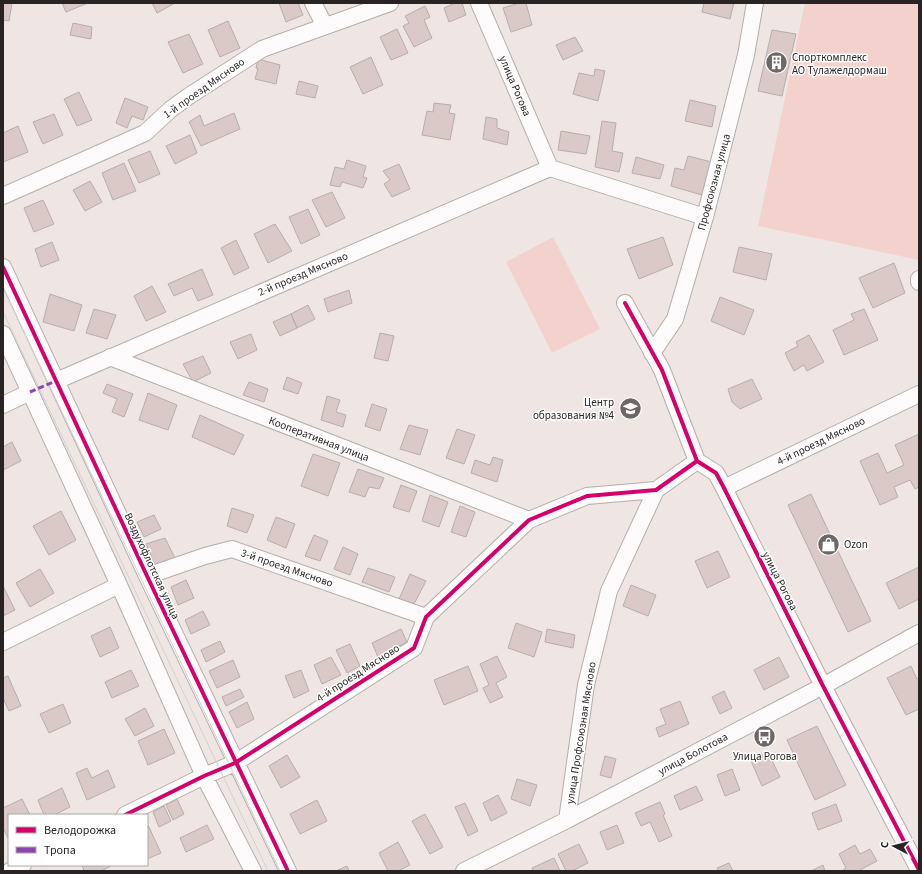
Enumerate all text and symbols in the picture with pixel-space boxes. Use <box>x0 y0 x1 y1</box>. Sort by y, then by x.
building icon: Спорткомплекс АО Тулажелдормаш <box>764 50 790 76</box>
place label: Спорткомплекс АО Тулажелдормаш <box>792 50 887 78</box>
street label: 1-й проезд Мясново <box>160 54 248 122</box>
street label: улица Рогова <box>496 54 534 118</box>
street label: Профсоюзная улица <box>694 132 734 232</box>
street label: 2-й проезд Мясново <box>256 248 350 300</box>
place label: Центр образования №4 <box>533 395 615 423</box>
school or university icon: Центр образования №4 <box>617 395 643 421</box>
street label: Кооперативная улица <box>267 413 371 465</box>
street label: 4-й проезд Мясново <box>774 413 868 469</box>
street label: Воздухофлотская улица <box>121 510 183 622</box>
shop icon: Ozon <box>816 531 842 557</box>
place label: Ozon <box>844 537 868 552</box>
street label: 3-й проезд Мясново <box>239 545 335 591</box>
street label: улица Рогова <box>759 549 801 613</box>
street label: 4-й проезд Мясново <box>314 640 403 706</box>
street label: улица Профсоюзная Мясново <box>562 661 600 805</box>
bus stop icon: Улица Рогова <box>752 723 778 749</box>
street label: улица Болотова <box>655 729 731 779</box>
place label: Улица Рогова <box>733 749 797 764</box>
legend <box>8 814 148 866</box>
text: Велодорожка <box>44 822 116 839</box>
north arrow <box>874 826 914 866</box>
text: С <box>877 840 892 849</box>
text: Тропа <box>44 842 76 859</box>

